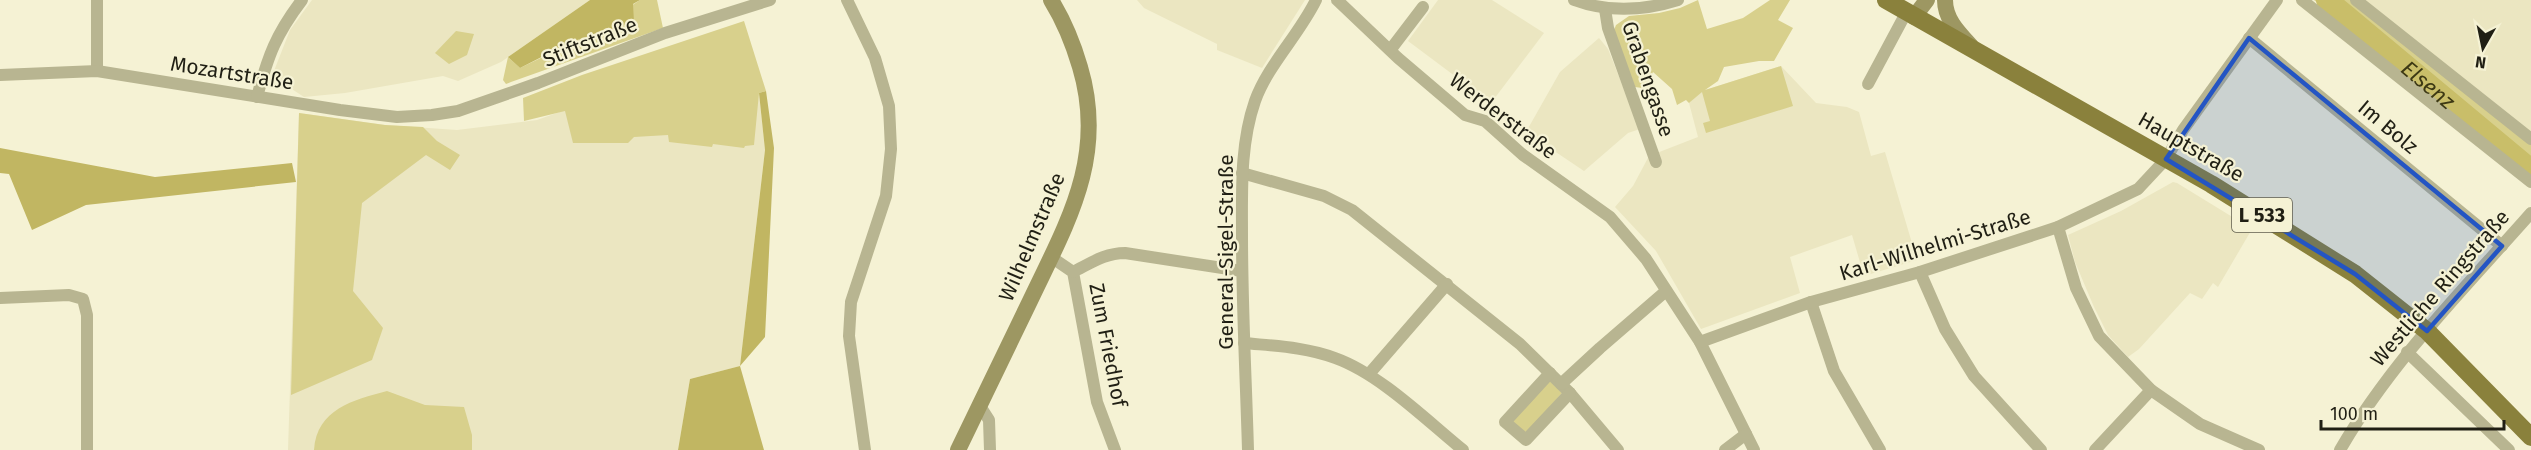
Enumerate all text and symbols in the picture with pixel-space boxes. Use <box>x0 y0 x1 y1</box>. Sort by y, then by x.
street label: Stiftstraße <box>539 11 641 73</box>
street label: Grabengasse <box>1616 18 1680 140</box>
north arrow <box>2453 18 2513 78</box>
street label: Mozartstraße <box>168 50 296 96</box>
text: N <box>2474 52 2487 73</box>
water label: Elsenz <box>2396 54 2461 115</box>
street label: Werderstraße <box>1444 67 1562 165</box>
street label: Im Bolz <box>2353 94 2423 160</box>
street label: Hauptstraße <box>2133 106 2249 188</box>
street label: General-Sigel-Straße <box>1213 154 1239 350</box>
street label: Wilhelmstraße <box>993 169 1071 305</box>
road number: L 533 <box>2232 198 2292 232</box>
street label: Karl-Wilhelmi-Straße <box>1836 204 2034 286</box>
street label: Westliche Ringstraße <box>2365 204 2515 372</box>
street label: Zum Friedhof <box>1083 281 1133 411</box>
scale bar <box>2321 393 2504 431</box>
text: 100 m <box>2330 403 2378 425</box>

